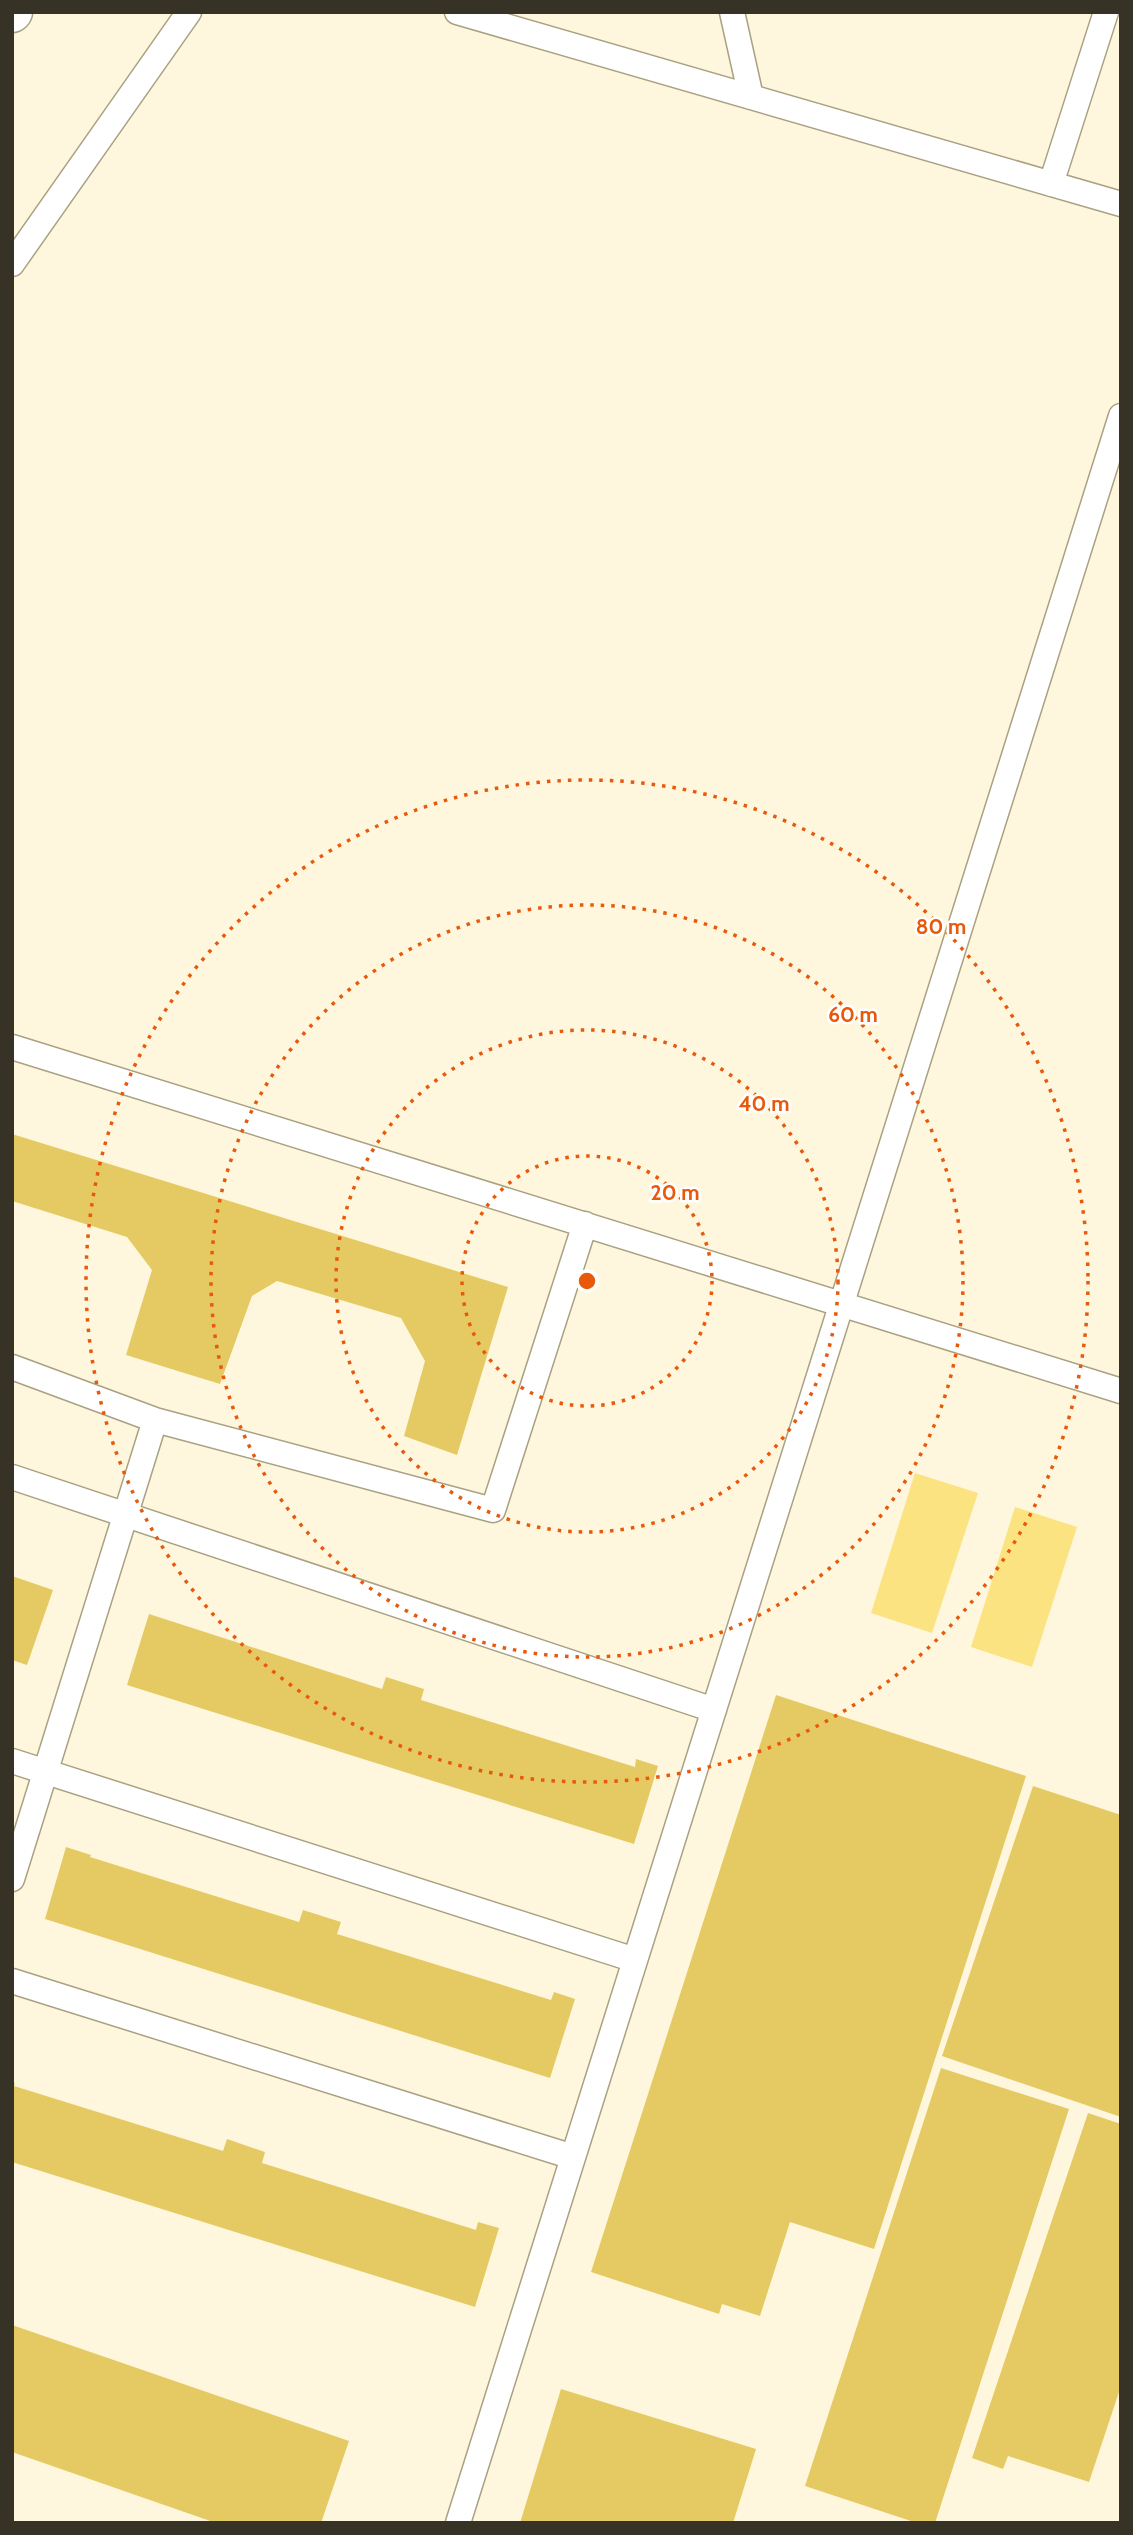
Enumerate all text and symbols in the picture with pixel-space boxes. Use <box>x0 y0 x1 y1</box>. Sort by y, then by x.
text: 80 m <box>916 914 966 939</box>
text: 60 m <box>828 1002 878 1027</box>
text: 40 m <box>739 1091 789 1116</box>
text: 20 m <box>651 1180 699 1205</box>
centre of rings <box>575 1269 599 1293</box>

